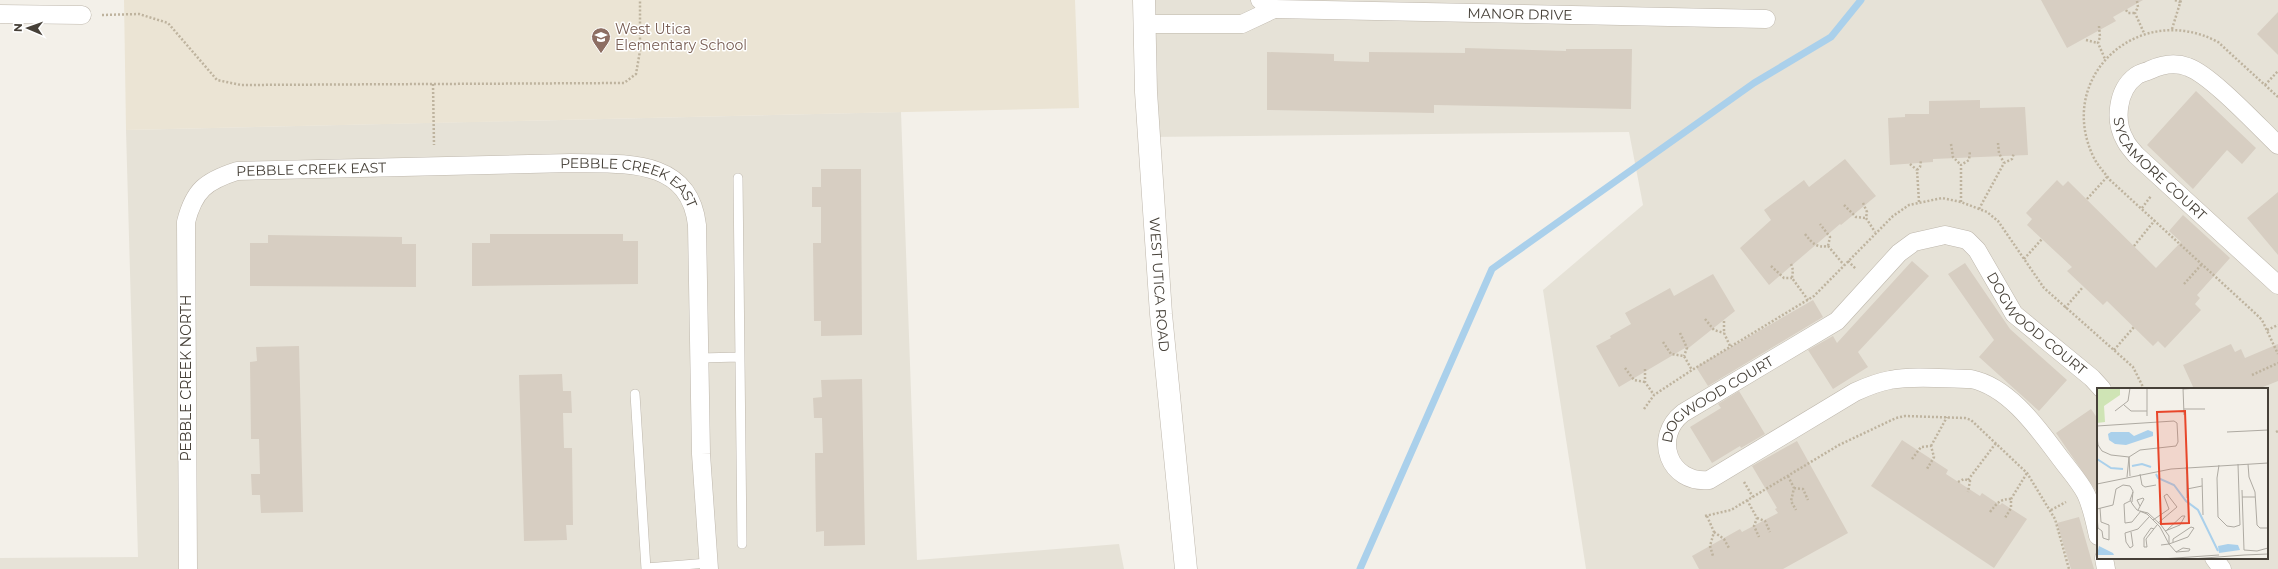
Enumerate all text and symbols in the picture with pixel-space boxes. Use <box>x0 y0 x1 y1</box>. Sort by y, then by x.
street label: MANOR DRIVE <box>1467 4 1573 24</box>
north arrow <box>8 8 48 48</box>
place label: West Utica Elementary School <box>615 20 747 54</box>
text: N <box>11 23 25 32</box>
school or university icon: West Utica Elementary School <box>590 26 612 54</box>
street label: SYCAMORE COURT <box>2110 116 2210 224</box>
street label: PEBBLE CREEK EAST <box>560 154 701 210</box>
street label: PEBBLE CREEK EAST <box>236 158 386 180</box>
street label: WEST UTICA ROAD <box>1145 217 1174 353</box>
street label: DOGWOOD COURT <box>1983 269 2090 379</box>
street label: PEBBLE CREEK NORTH <box>177 295 195 461</box>
street label: DOGWOOD COURT <box>1658 352 1777 444</box>
inset map <box>2097 388 2268 559</box>

